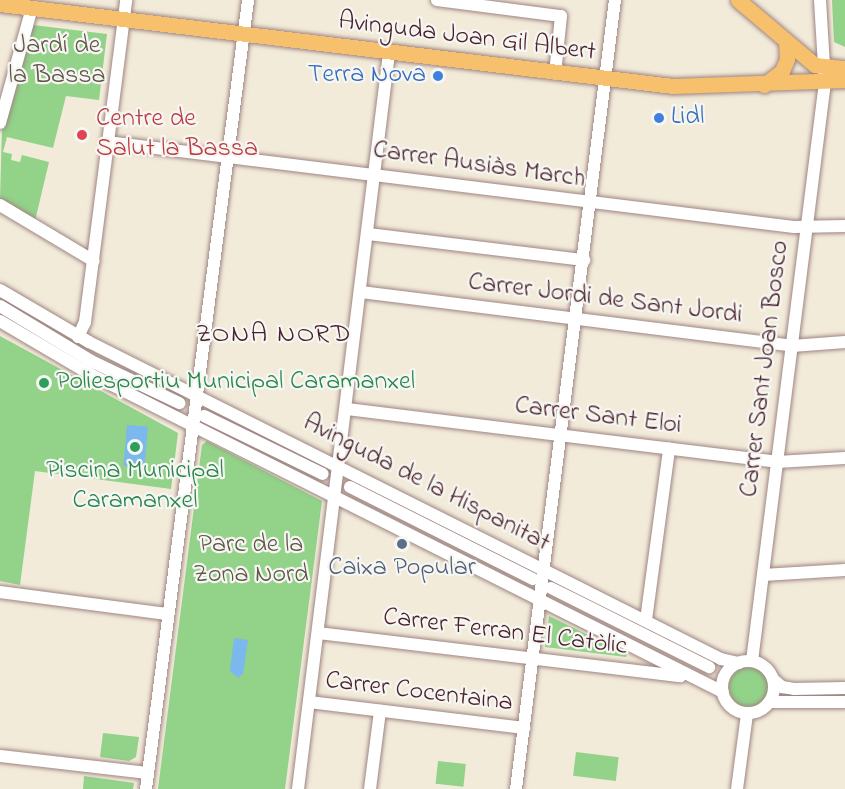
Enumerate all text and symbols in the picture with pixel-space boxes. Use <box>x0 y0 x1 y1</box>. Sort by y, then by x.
street label: Avinguda Joan Gil Albert <box>336 7 598 69</box>
park label: Jardí de la Bassa <box>9 31 105 92</box>
place label: Terra Nova <box>308 60 426 92</box>
marker: Terra Nova <box>431 69 445 83</box>
place label: Lidl <box>671 102 704 134</box>
place label: Centre de Salut la Bassa <box>96 104 258 166</box>
marker: Lidl <box>652 111 666 125</box>
marker: Centre de Salut la Bassa <box>73 126 91 144</box>
street label: Carrer Ausiàs March <box>371 136 587 196</box>
street label: Carrer Sant Joan Bosco <box>735 239 797 499</box>
street label: Carrer Jordi de Sant Jordi <box>466 268 744 332</box>
district label: ZONA NORD <box>196 319 352 351</box>
place label: Poliesportiu Municipal Caramanxel <box>56 367 415 399</box>
marker: Poliesportiu Municipal Caramanxel <box>37 376 51 390</box>
street label: Carrer Sant Eloi <box>513 391 683 443</box>
street label: Avinguda de la Hispanitat <box>297 408 555 560</box>
marker: Piscina Municipal Caramanxel <box>128 440 142 454</box>
place label: Piscina Municipal Caramanxel <box>46 456 224 518</box>
park label: Parc de la Zona Nord <box>193 530 309 592</box>
marker: Caixa Popular <box>395 537 409 551</box>
place label: Caixa Popular <box>328 553 476 585</box>
street label: Carrer Ferran El Catòlic <box>381 603 629 663</box>
street label: Carrer Cocentaina <box>323 666 515 720</box>

